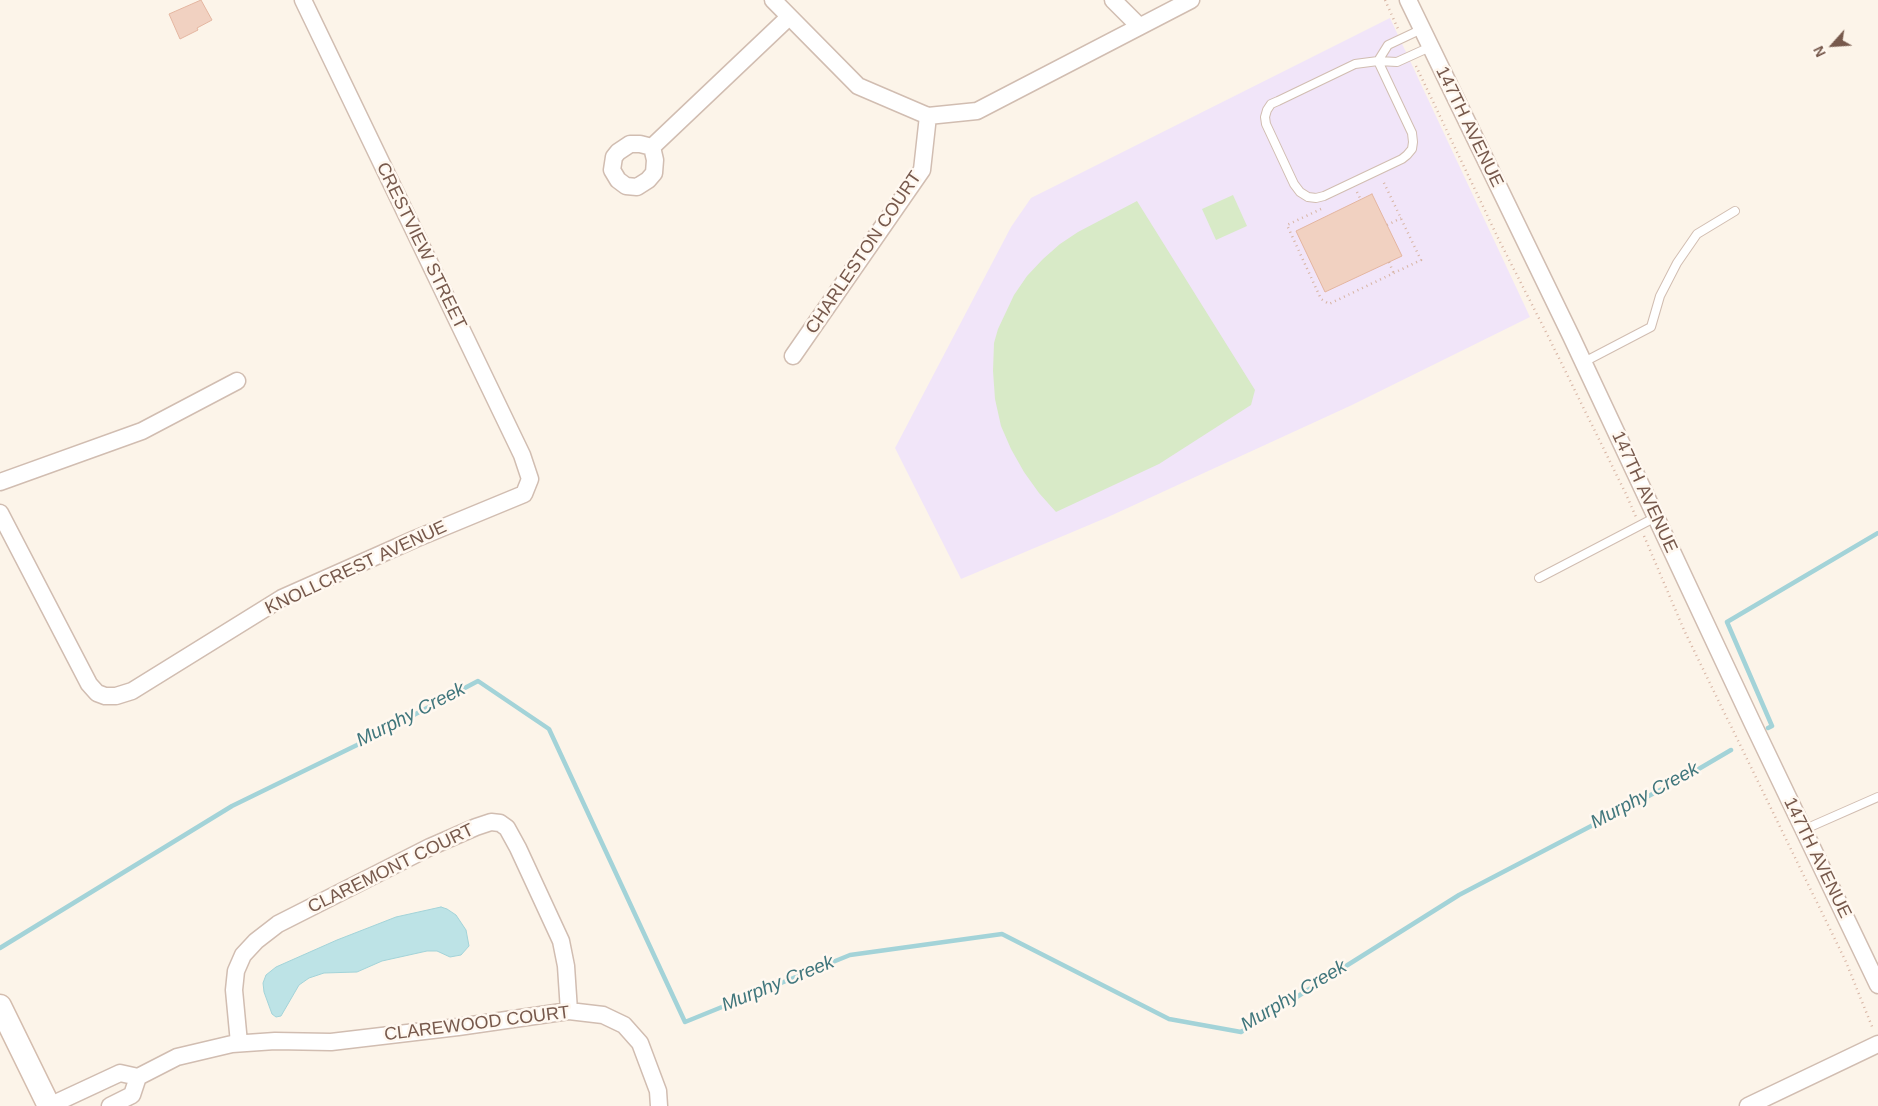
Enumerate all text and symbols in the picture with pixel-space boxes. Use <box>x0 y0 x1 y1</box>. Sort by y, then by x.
north arrow <box>1808 20 1858 70</box>
text: N <box>1810 44 1829 60</box>
street label: 147TH AVENUE <box>1430 63 1508 191</box>
street label: CRESTVIEW STREET <box>371 159 471 333</box>
street label: CHARLESTON COURT <box>802 168 926 338</box>
street label: 147TH AVENUE <box>1606 428 1682 556</box>
street label: KNOLLCREST AVENUE <box>262 516 450 620</box>
water label: Murphy Creek <box>353 678 469 752</box>
water label: Murphy Creek <box>1587 758 1703 834</box>
street label: 147TH AVENUE <box>1778 794 1856 922</box>
street label: CLAREMONT COURT <box>305 819 477 919</box>
water label: Murphy Creek <box>718 951 838 1017</box>
water label: Murphy Creek <box>1237 956 1351 1036</box>
street label: CLAREWOOD COURT <box>383 1002 571 1046</box>

